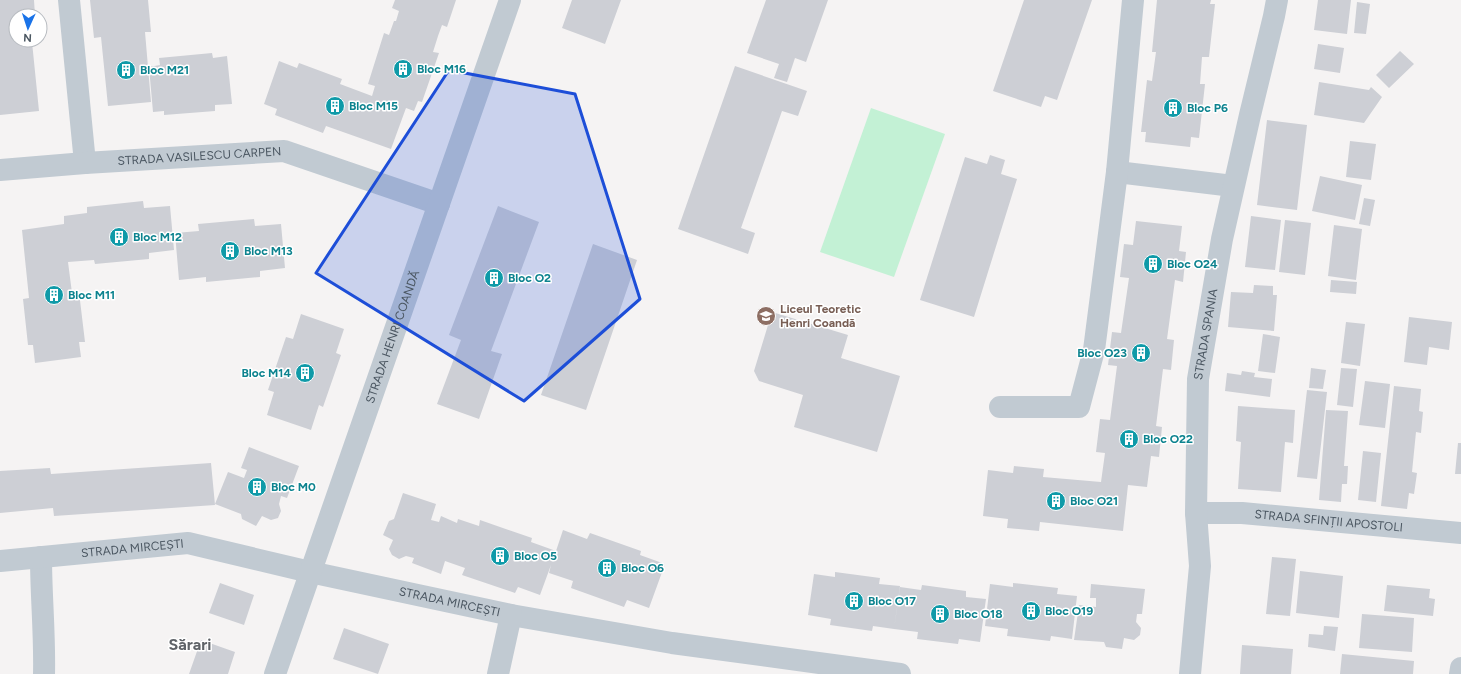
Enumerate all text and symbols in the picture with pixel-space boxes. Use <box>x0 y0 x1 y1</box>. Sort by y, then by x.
north arrow <box>8 8 48 48</box>
text: N <box>23 31 32 44</box>
building icon: Bloc M16 <box>392 58 414 80</box>
building icon: Bloc M21 <box>115 59 137 81</box>
place label: Bloc M16 <box>417 62 466 76</box>
place label: Bloc M21 <box>140 63 189 77</box>
building icon: Bloc M15 <box>324 95 346 117</box>
building icon: Bloc P6 <box>1162 97 1184 119</box>
place label: Bloc M15 <box>349 99 398 113</box>
place label: Bloc P6 <box>1187 101 1228 115</box>
street label: STRADA VASILESCU CARPEN <box>117 144 282 168</box>
building icon: Bloc M12 <box>108 226 130 248</box>
place label: Bloc M12 <box>133 230 182 244</box>
building icon: Bloc M13 <box>219 240 241 262</box>
place label: Bloc M13 <box>244 244 293 258</box>
building icon: Bloc O24 <box>1142 253 1164 275</box>
place label: Bloc O24 <box>1167 257 1218 271</box>
building icon: Bloc O2 <box>483 267 505 289</box>
street label: STRADA HENRI COANDĂ <box>363 269 422 405</box>
place label: Bloc O2 <box>508 271 551 285</box>
building icon: Bloc M11 <box>43 284 65 306</box>
place label: Bloc M11 <box>68 288 115 302</box>
street label: STRADA SPANIA <box>1191 288 1220 381</box>
place label: Liceul Teoretic Henri Coandă <box>780 302 861 330</box>
school or university icon: Liceul Teoretic Henri Coandă <box>755 305 777 327</box>
building icon: Bloc O23 <box>1130 342 1152 364</box>
place label: Bloc O23 <box>1077 346 1127 360</box>
building icon: Bloc M14 <box>294 362 316 384</box>
place label: Bloc M14 <box>241 366 291 380</box>
building icon: Bloc O22 <box>1118 428 1140 450</box>
place label: Bloc O22 <box>1143 432 1193 446</box>
building icon: Bloc M0 <box>246 476 268 498</box>
place label: Bloc M0 <box>271 480 316 494</box>
building icon: Bloc O21 <box>1045 490 1067 512</box>
place label: Bloc O21 <box>1070 494 1118 508</box>
street label: STRADA SFINȚII APOSTOLI <box>1254 507 1403 535</box>
street label: STRADA MIRCEȘTI <box>80 536 184 560</box>
building icon: Bloc O5 <box>489 545 511 567</box>
place label: Bloc O5 <box>514 549 557 563</box>
building icon: Bloc O6 <box>596 557 618 579</box>
place label: Bloc O6 <box>621 561 664 575</box>
street label: STRADA MIRCEȘTI <box>398 584 501 619</box>
building icon: Bloc O17 <box>843 590 865 612</box>
place label: Bloc O17 <box>868 594 916 608</box>
building icon: Bloc O19 <box>1020 600 1042 622</box>
building icon: Bloc O18 <box>929 603 951 625</box>
place label: Bloc O19 <box>1045 604 1093 618</box>
place label: Bloc O18 <box>954 607 1003 621</box>
district label: Sărari <box>168 635 212 654</box>

